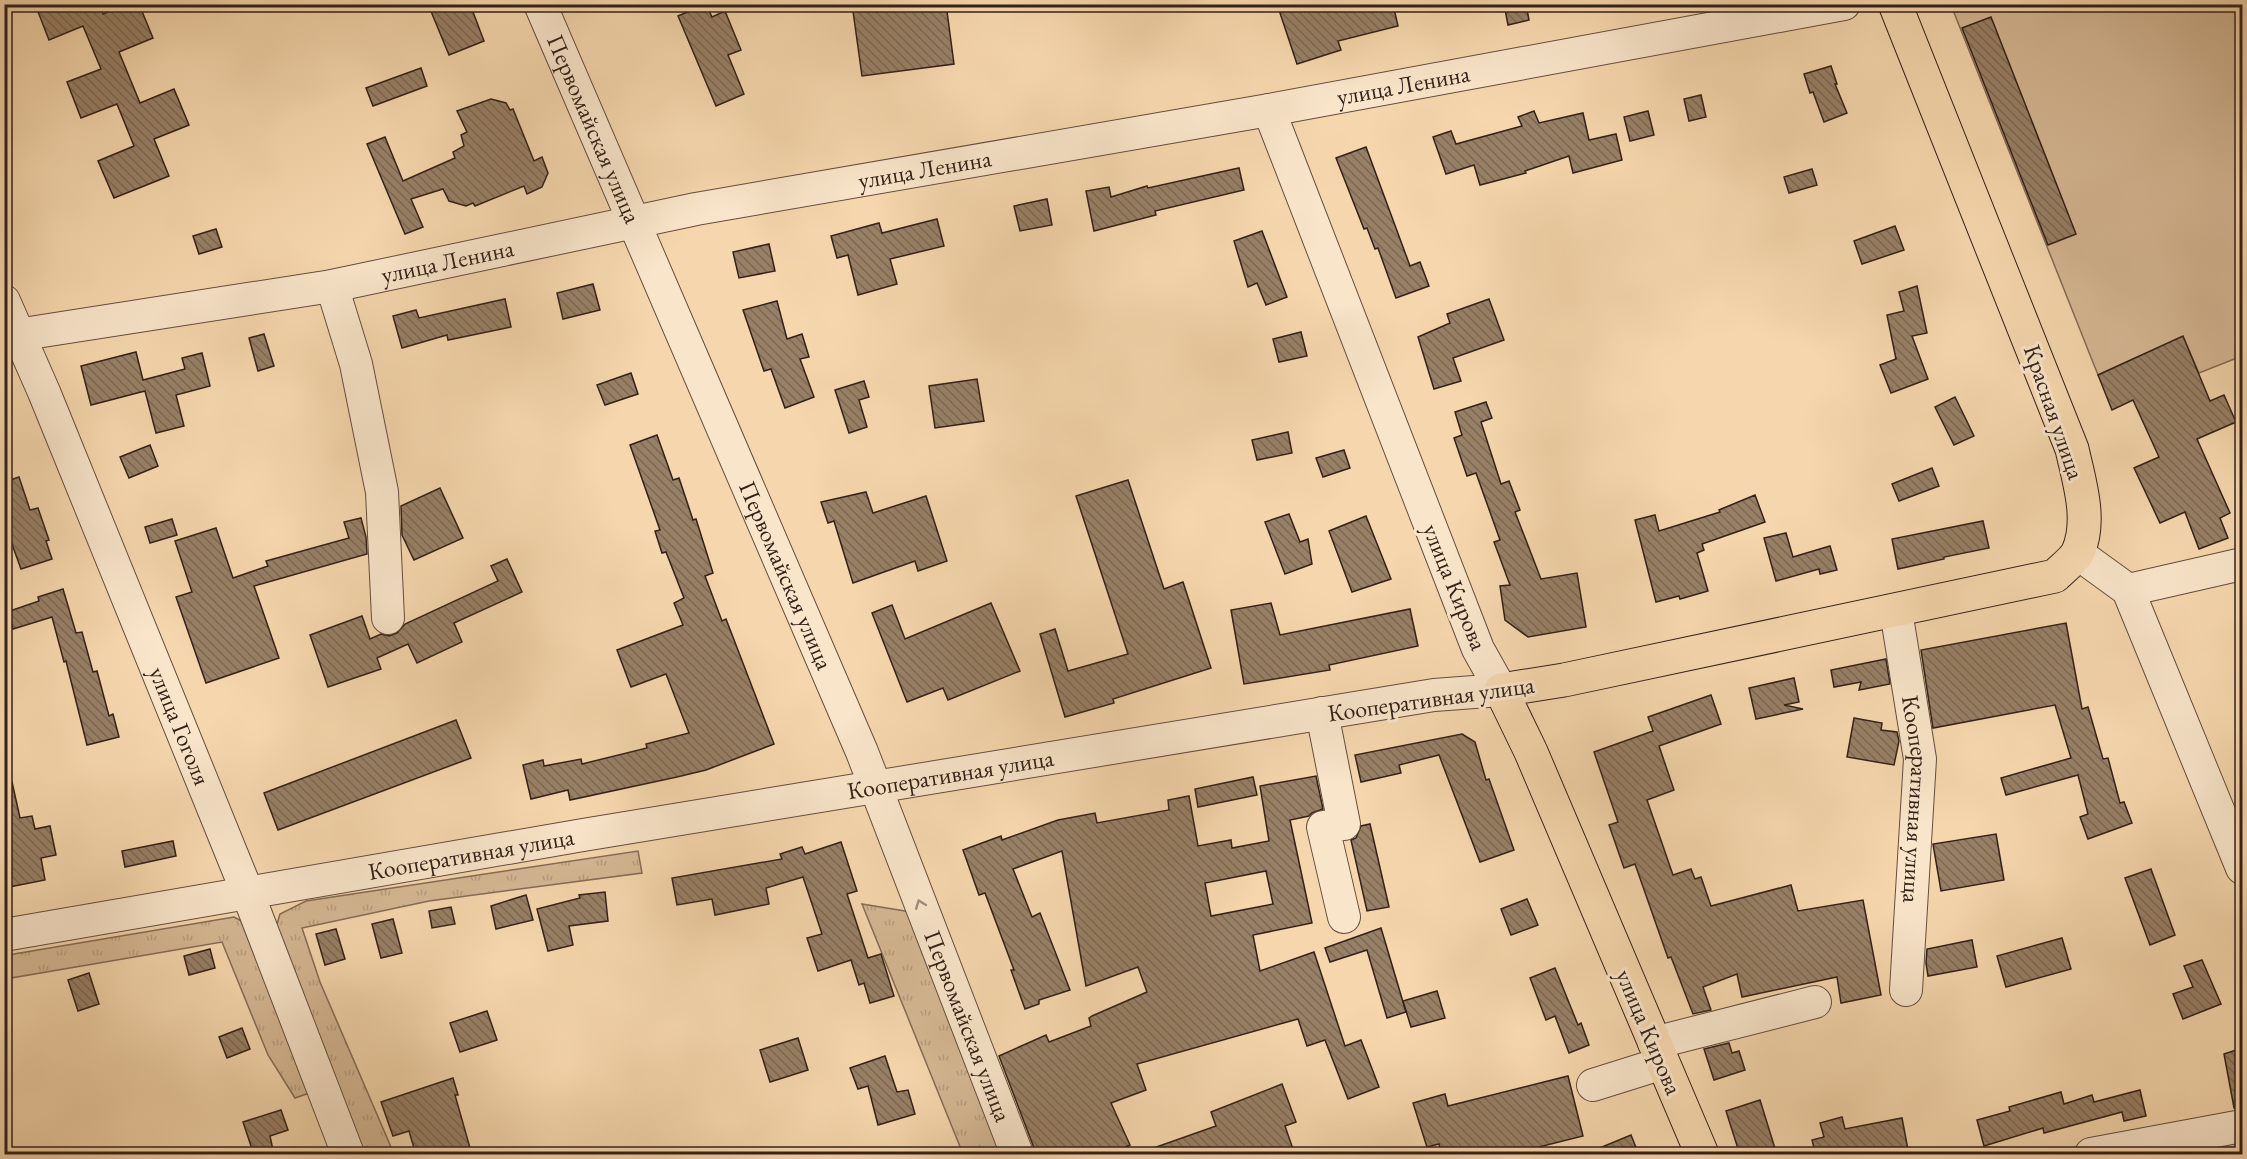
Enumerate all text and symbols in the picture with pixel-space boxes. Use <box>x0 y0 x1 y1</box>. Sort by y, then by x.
street label: Первомайская улица <box>540 30 649 228</box>
street label: улица Ленина <box>1334 57 1473 112</box>
street label: улица Ленина <box>856 142 994 196</box>
street label: улица Ленина <box>378 232 517 290</box>
street label: Красная улица <box>2017 340 2092 484</box>
street label: Первомайская улица <box>732 476 841 675</box>
street label: улица Кирова <box>1416 519 1495 655</box>
street label: улица Гоголя <box>142 662 218 790</box>
street label: Кооперативная улица <box>1326 669 1537 728</box>
street label: Кооперативная улица <box>1895 693 1936 905</box>
street label: Кооперативная улица <box>845 742 1056 806</box>
street label: Кооперативная улица <box>366 821 577 887</box>
one-way arrow <box>915 899 927 910</box>
street label: Первомайская улица <box>917 926 1019 1126</box>
street label: улица Кирова <box>1609 964 1690 1100</box>

